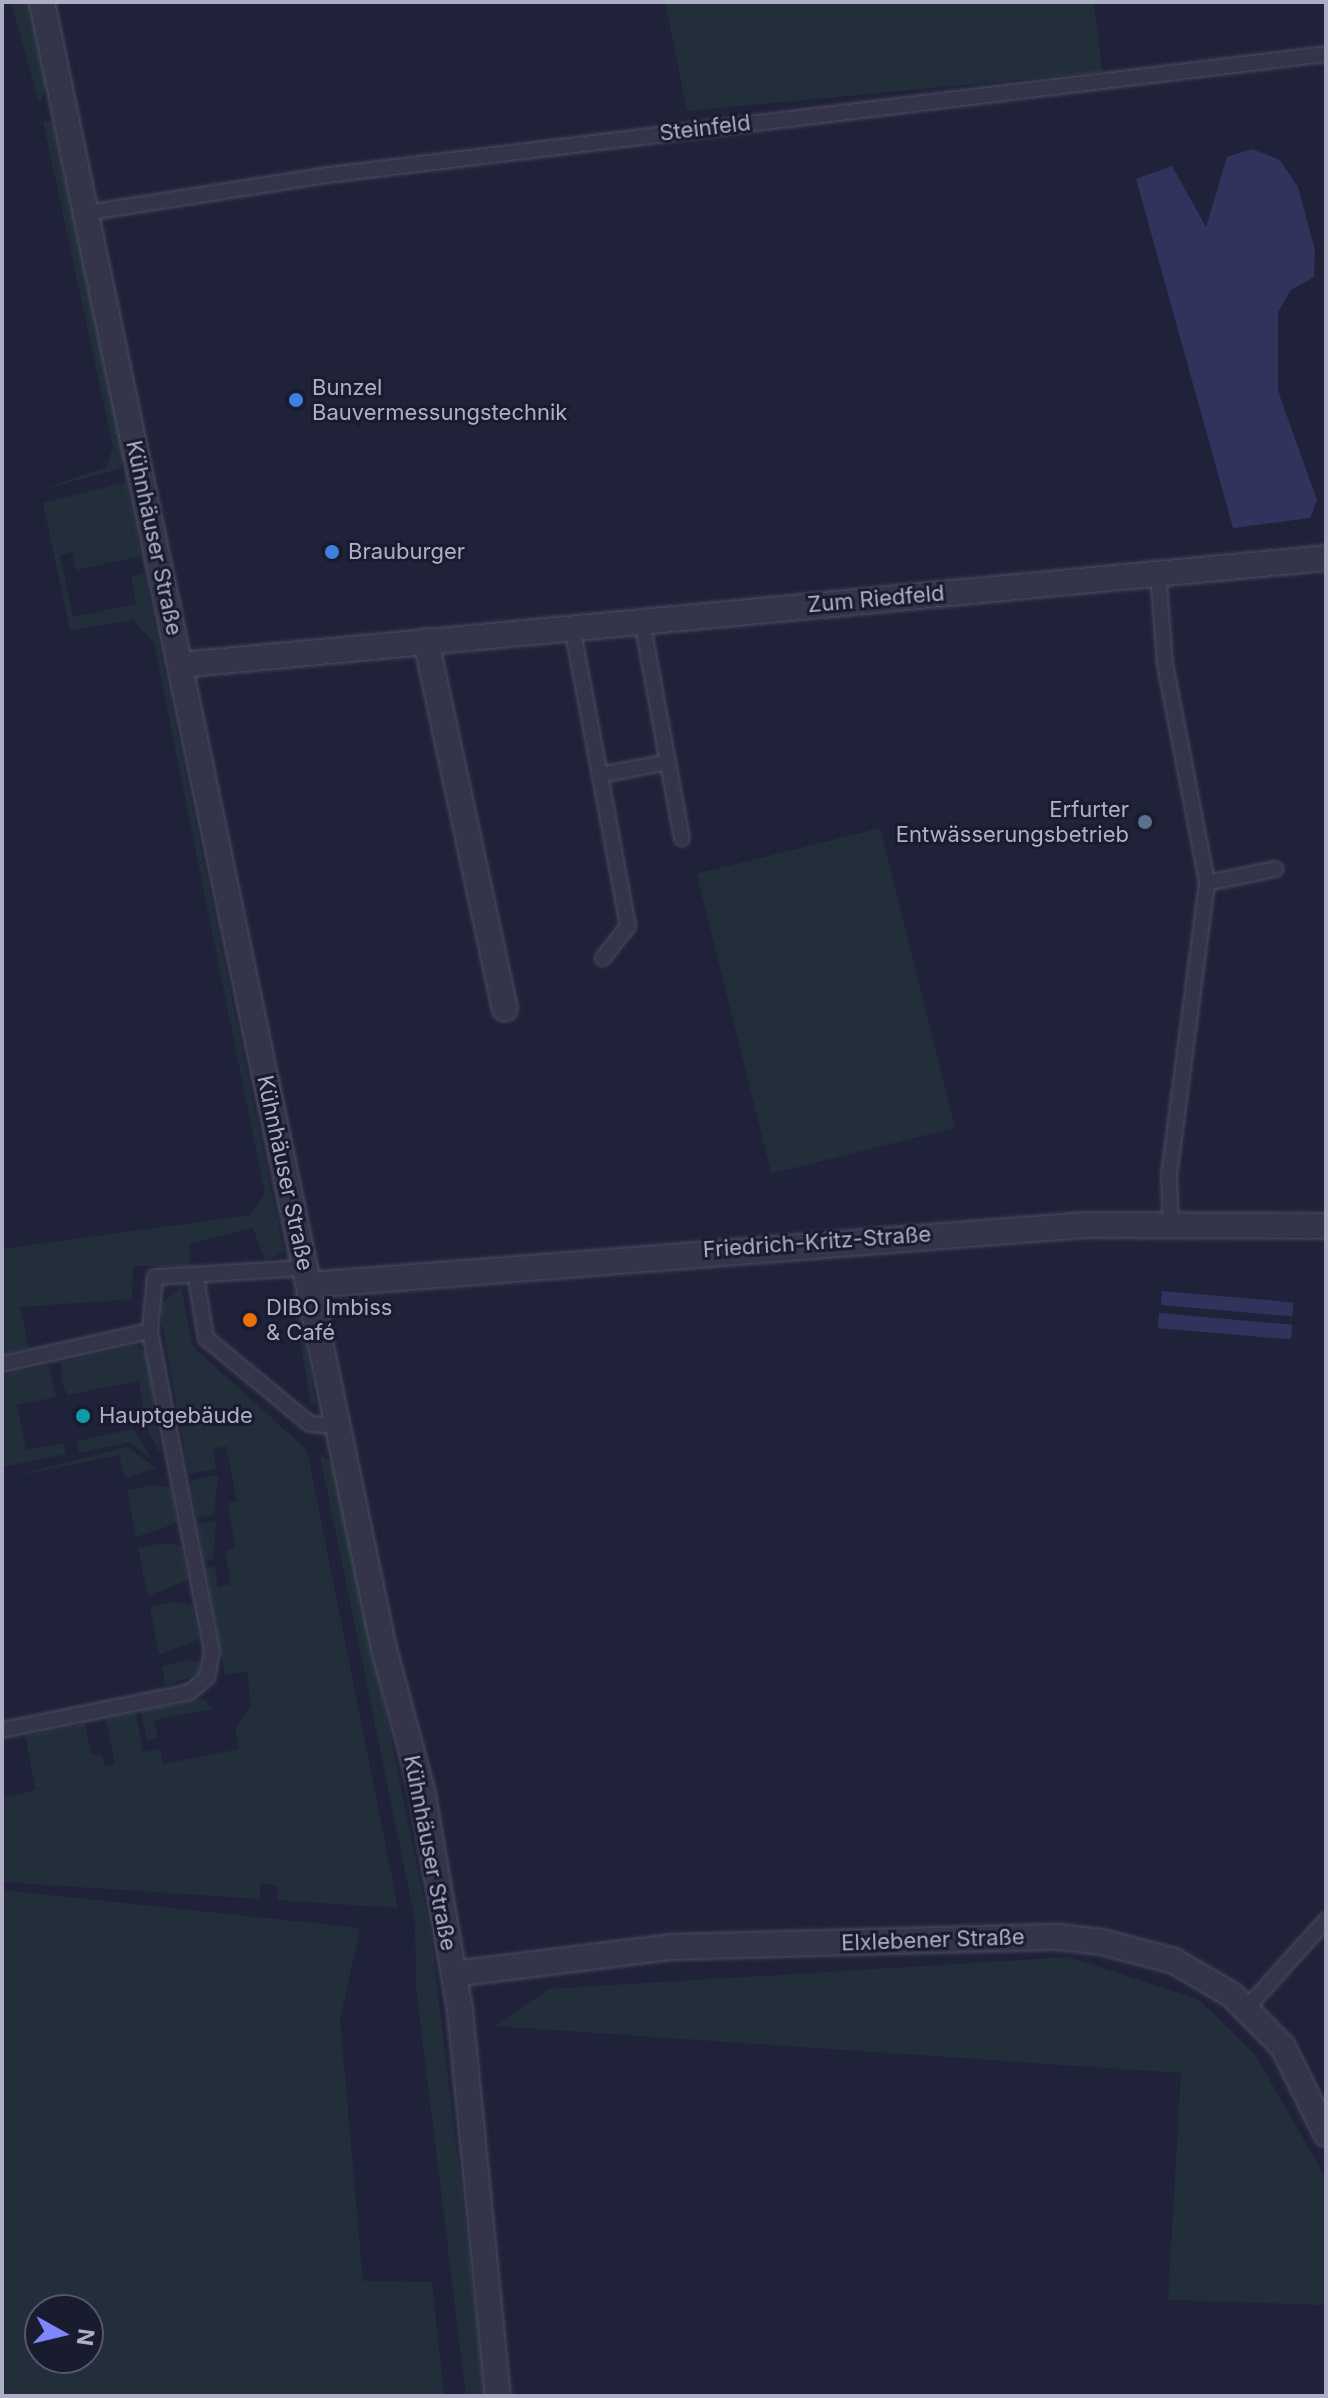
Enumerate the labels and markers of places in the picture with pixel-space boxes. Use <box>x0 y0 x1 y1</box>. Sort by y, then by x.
place label: Bunzel Bauvermessungstechnik <box>312 374 567 426</box>
marker: Bunzel Bauvermessungstechnik <box>287 391 305 409</box>
place label: Brauburger <box>348 539 465 565</box>
marker: Brauburger <box>323 543 341 561</box>
place label: Erfurter Entwässerungsbetrieb <box>896 796 1129 848</box>
marker: Erfurter Entwässerungsbetrieb <box>1136 813 1154 831</box>
place label: DIBO Imbiss & Café <box>266 1294 392 1346</box>
marker: DIBO Imbiss & Café <box>241 1311 259 1329</box>
place label: Hauptgebäude <box>99 1403 253 1429</box>
marker: Hauptgebäude <box>74 1407 92 1425</box>

